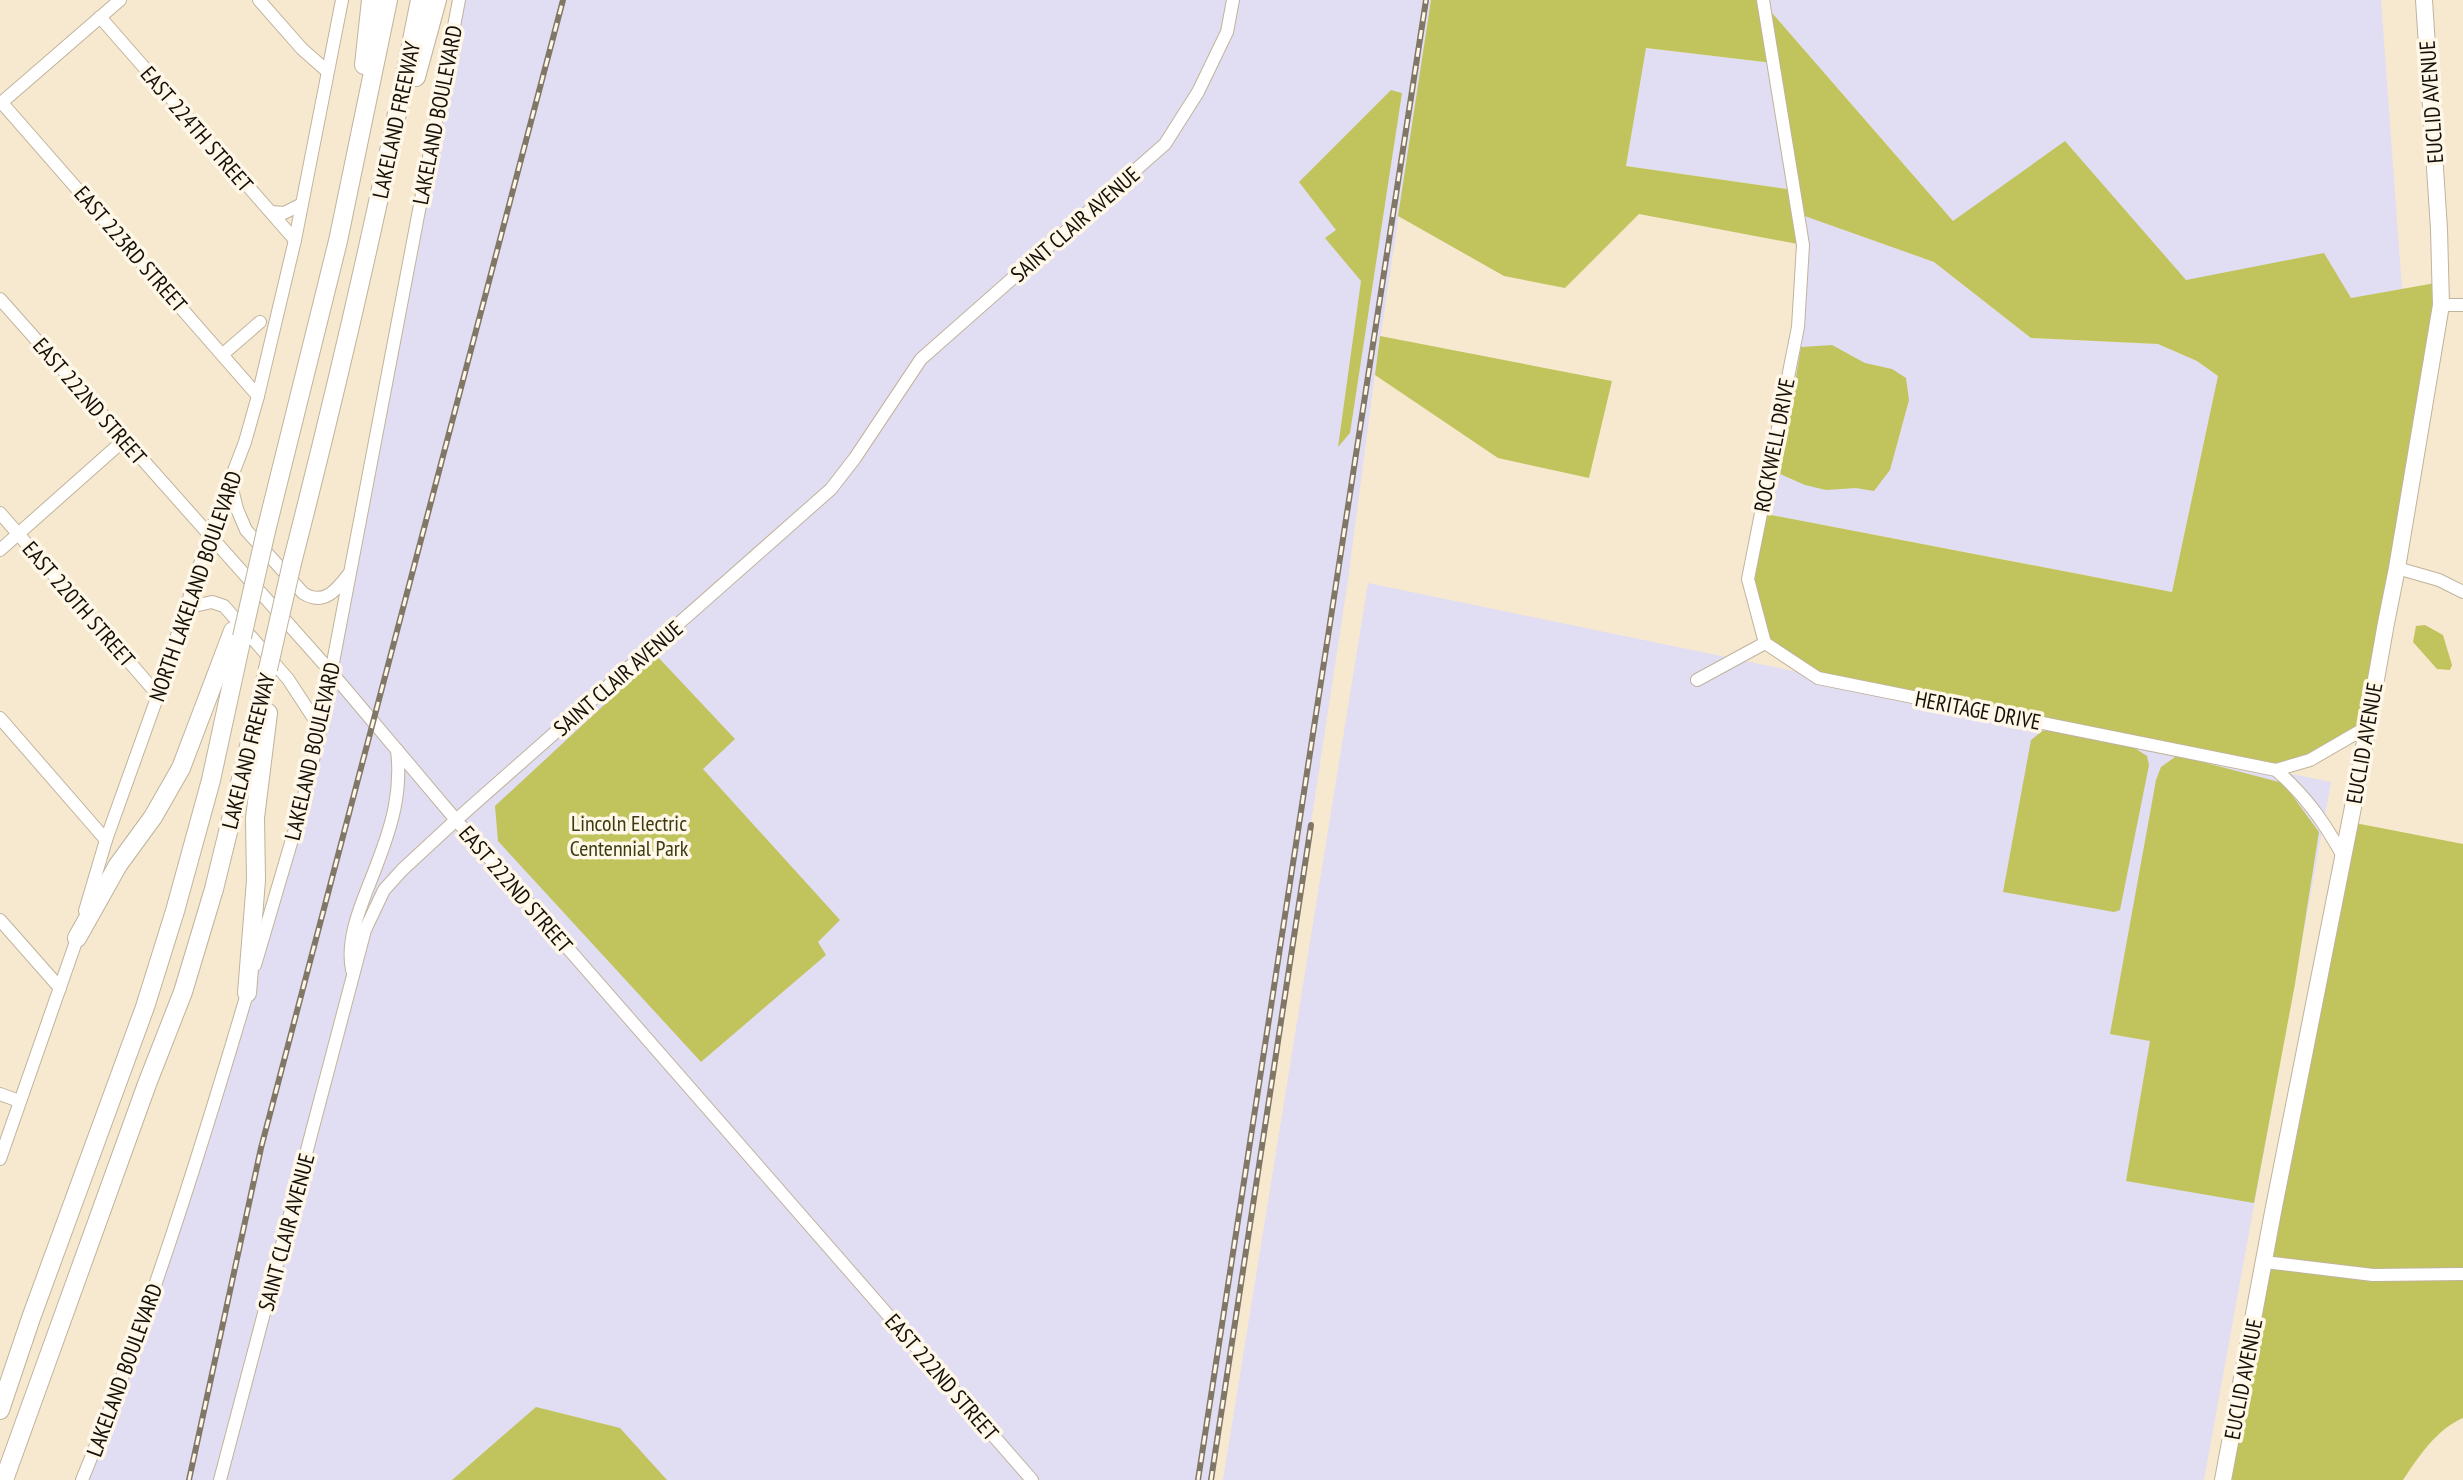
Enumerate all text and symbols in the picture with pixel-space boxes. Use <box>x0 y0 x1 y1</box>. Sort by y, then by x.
street label: LAKELAND BOULEVARD <box>406 23 468 207</box>
street label: LAKELAND FREEWAY <box>366 39 426 201</box>
street label: EUCLID AVENUE <box>2413 40 2449 164</box>
street label: EAST 224TH STREET <box>135 60 259 198</box>
street label: SAINT CLAIR AVENUE <box>1005 160 1145 288</box>
street label: EAST 223RD STREET <box>69 180 194 318</box>
street label: EAST 222ND STREET <box>27 332 153 470</box>
street label: ROCKWELL DRIVE <box>1747 376 1801 514</box>
street label: NORTH LAKELAND BOULEVARD <box>142 467 248 705</box>
street label: EAST 220TH STREET <box>17 535 141 673</box>
street label: SAINT CLAIR AVENUE <box>548 614 688 742</box>
street label: LAKELAND BOULEVARD <box>278 659 346 843</box>
street label: LAKELAND FREEWAY <box>215 670 281 832</box>
street label: EUCLID AVENUE <box>2340 680 2388 806</box>
street label: HERITAGE DRIVE <box>1913 684 2043 736</box>
park label: Lincoln Electric Centennial Park <box>570 809 689 862</box>
street label: EAST 222ND STREET <box>453 820 579 958</box>
street label: SAINT CLAIR AVENUE <box>252 1150 320 1314</box>
street label: LAKELAND BOULEVARD <box>80 1280 168 1460</box>
street label: EAST 222ND STREET <box>879 1308 1005 1446</box>
street label: EUCLID AVENUE <box>2218 1316 2268 1442</box>

